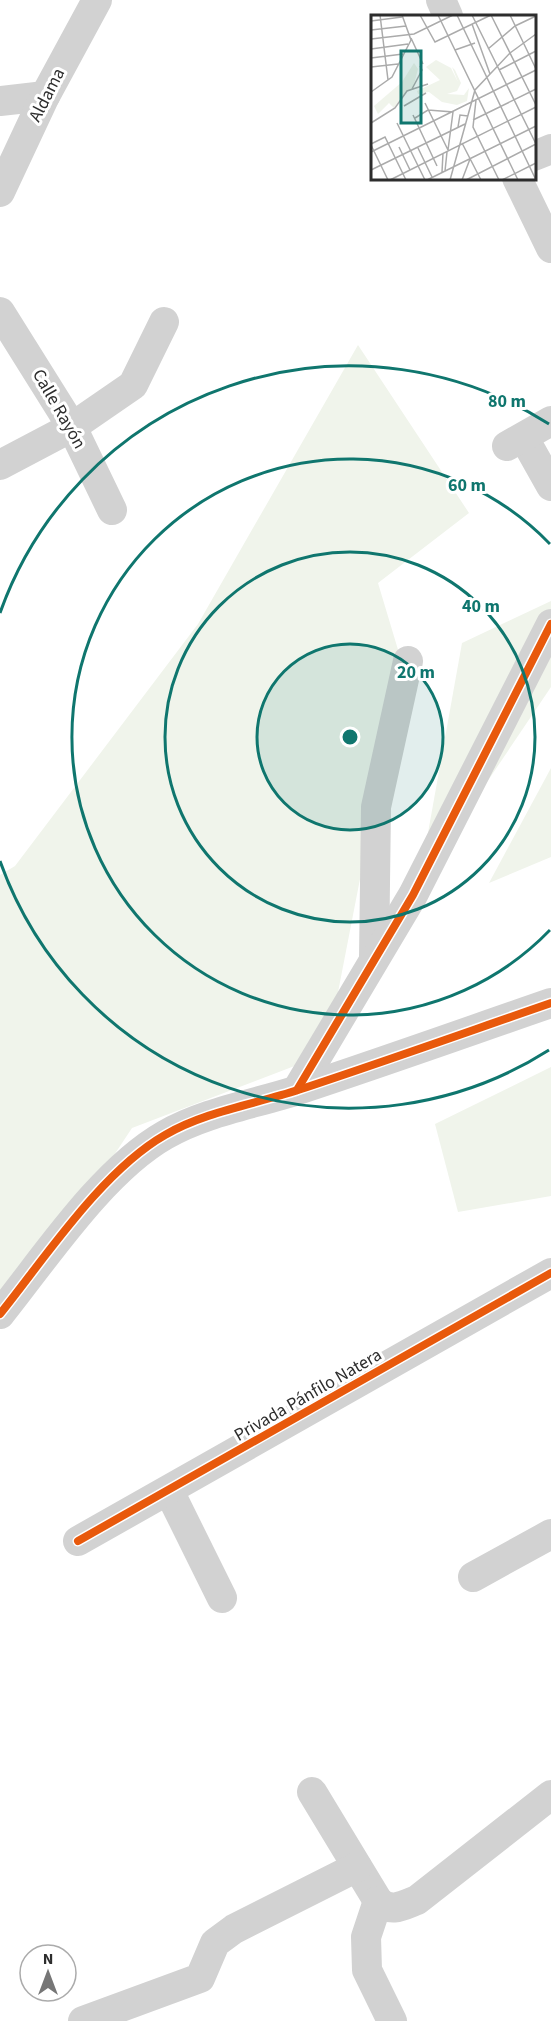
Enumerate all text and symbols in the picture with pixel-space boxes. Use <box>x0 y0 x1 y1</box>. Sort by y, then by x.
inset map <box>371 15 536 180</box>
street label: Aldama <box>23 64 71 126</box>
street label: Calle Rayón <box>26 365 92 453</box>
text: 80 m <box>488 389 526 414</box>
text: 60 m <box>448 473 486 498</box>
text: 40 m <box>462 594 500 619</box>
text: 20 m <box>397 660 435 685</box>
centre of rings <box>340 727 360 747</box>
street label: Privada Pánfilo Natera <box>230 1342 386 1448</box>
north arrow <box>18 1943 78 2003</box>
text: N <box>43 1948 53 1970</box>

